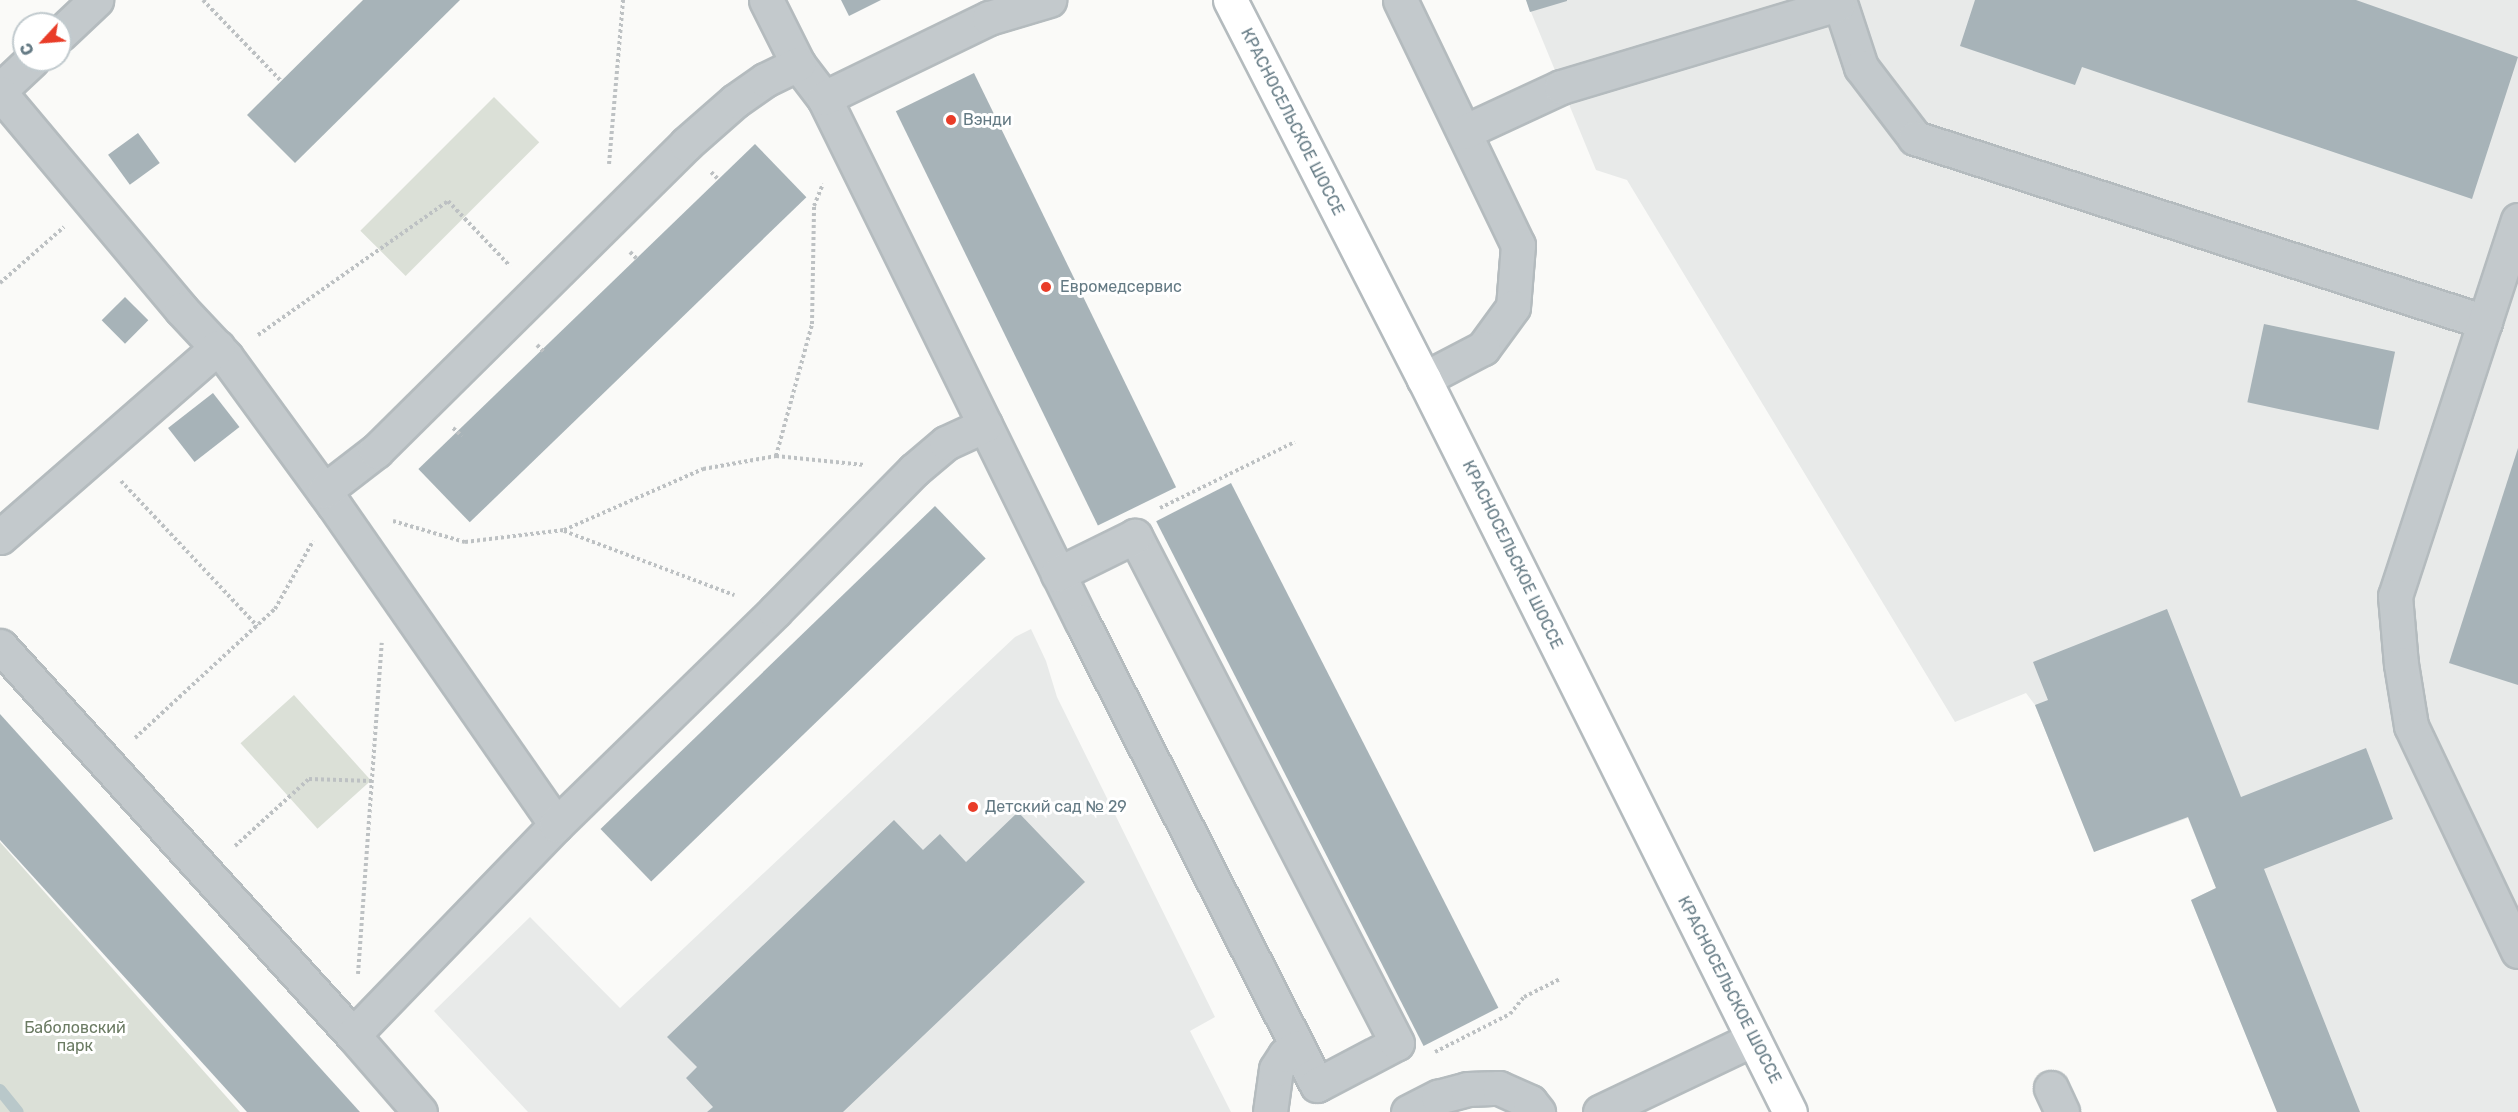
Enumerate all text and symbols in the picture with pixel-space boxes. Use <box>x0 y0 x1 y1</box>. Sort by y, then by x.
north arrow <box>12 12 72 72</box>
street label: КРАСНОСЕЛЬСКОЕ ШОССЕ <box>1236 25 1348 219</box>
text: С <box>16 40 38 58</box>
place label: Вэнди <box>963 110 1012 130</box>
marker: Вэнди <box>944 113 958 127</box>
place label: Евромедсервис <box>1060 277 1182 297</box>
marker: Евромедсервис <box>1037 278 1055 296</box>
street label: КРАСНОСЕЛЬСКОЕ ШОССЕ <box>1458 458 1566 652</box>
place label: Детский сад № 29 <box>985 797 1127 817</box>
marker: Детский сад № 29 <box>966 800 980 814</box>
street label: КРАСНОСЕЛЬСКОЕ ШОССЕ <box>1673 893 1785 1087</box>
park label: Баболовский парк <box>24 1018 126 1056</box>

